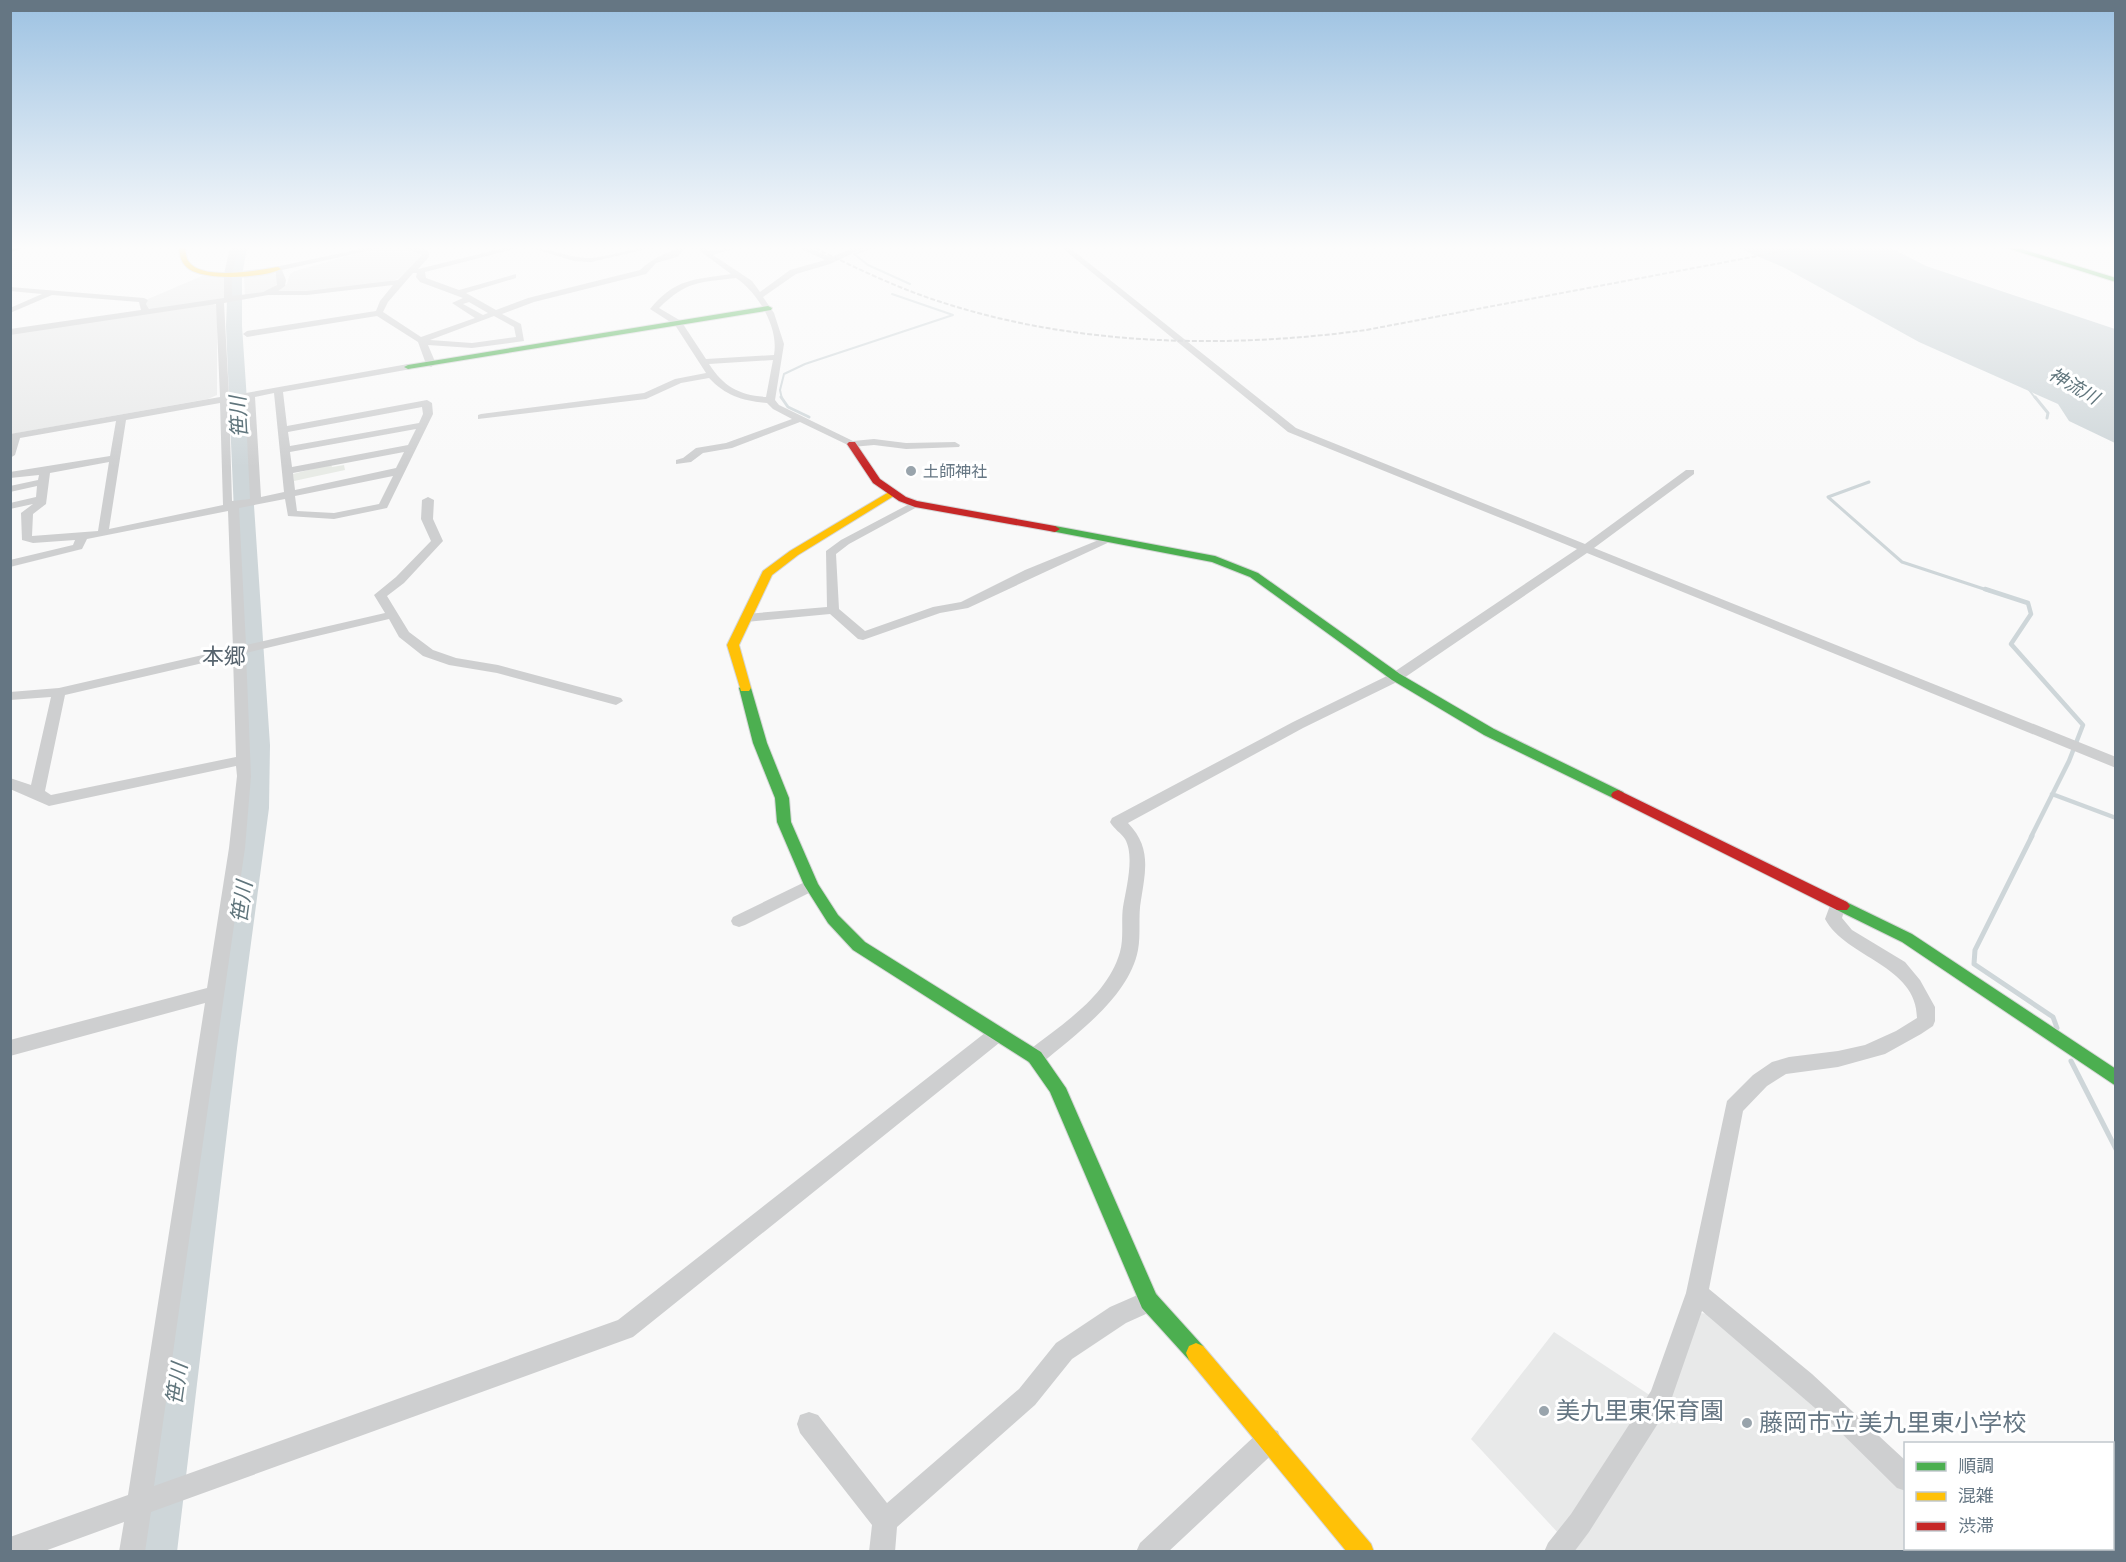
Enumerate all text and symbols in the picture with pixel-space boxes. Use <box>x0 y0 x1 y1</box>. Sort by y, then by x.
water label: 神流川 <box>2046 363 2105 409</box>
water label: 笹川 <box>225 393 251 439</box>
place label: 土師神社 <box>923 462 987 480</box>
marker: 土師神社 <box>904 464 918 478</box>
district label: 本郷 <box>202 643 246 669</box>
water label: 笹川 <box>226 877 256 924</box>
water label: 笹川 <box>161 1359 191 1406</box>
place label: 美九里東保育園 <box>1556 1397 1724 1424</box>
marker: 美九里東保育園 <box>1537 1404 1551 1418</box>
place label: 藤岡市立 美九里東小学校 <box>1759 1409 2026 1436</box>
marker: 藤岡市立 美九里東小学校 <box>1740 1416 1754 1430</box>
legend <box>1904 1442 2114 1550</box>
text: 順調 <box>1958 1455 1994 1476</box>
text: 混雑 <box>1958 1485 1994 1506</box>
text: 渋滞 <box>1958 1515 1994 1536</box>

